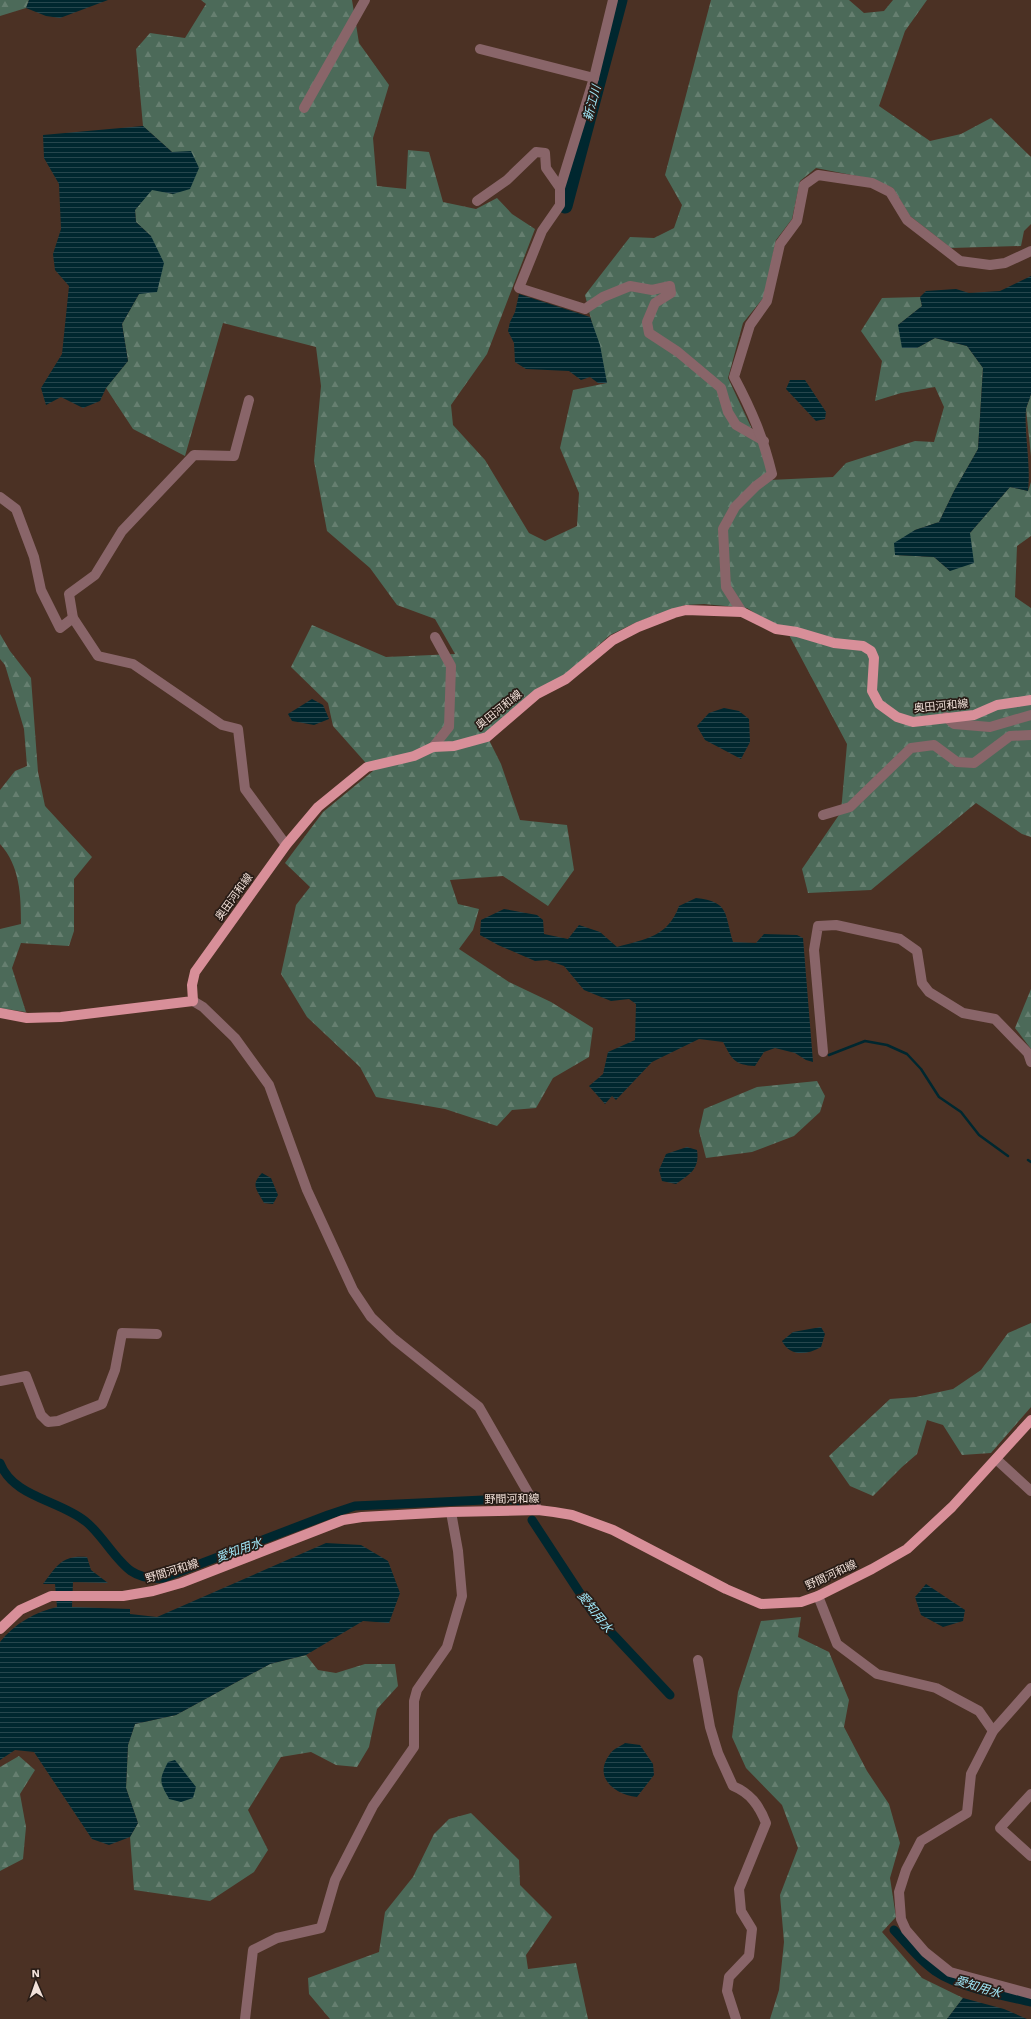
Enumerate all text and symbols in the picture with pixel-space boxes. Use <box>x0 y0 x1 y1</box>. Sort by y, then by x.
water label: 新江川 <box>581 82 604 122</box>
street label: 奥田河和線 <box>474 688 524 732</box>
street label: 奥田河和線 <box>913 697 969 715</box>
street label: 奥田河和線 <box>213 871 255 923</box>
street label: 野間河和線 <box>484 1492 540 1506</box>
water label: 愛知用水 <box>214 1535 266 1565</box>
street label: 野間河和線 <box>144 1557 200 1585</box>
street label: 野間河和線 <box>803 1557 859 1593</box>
water label: 愛知用水 <box>575 1589 617 1637</box>
north arrow <box>16 1963 56 2003</box>
text: N <box>31 1967 40 1980</box>
water label: 愛知用水 <box>953 1973 1005 2001</box>

